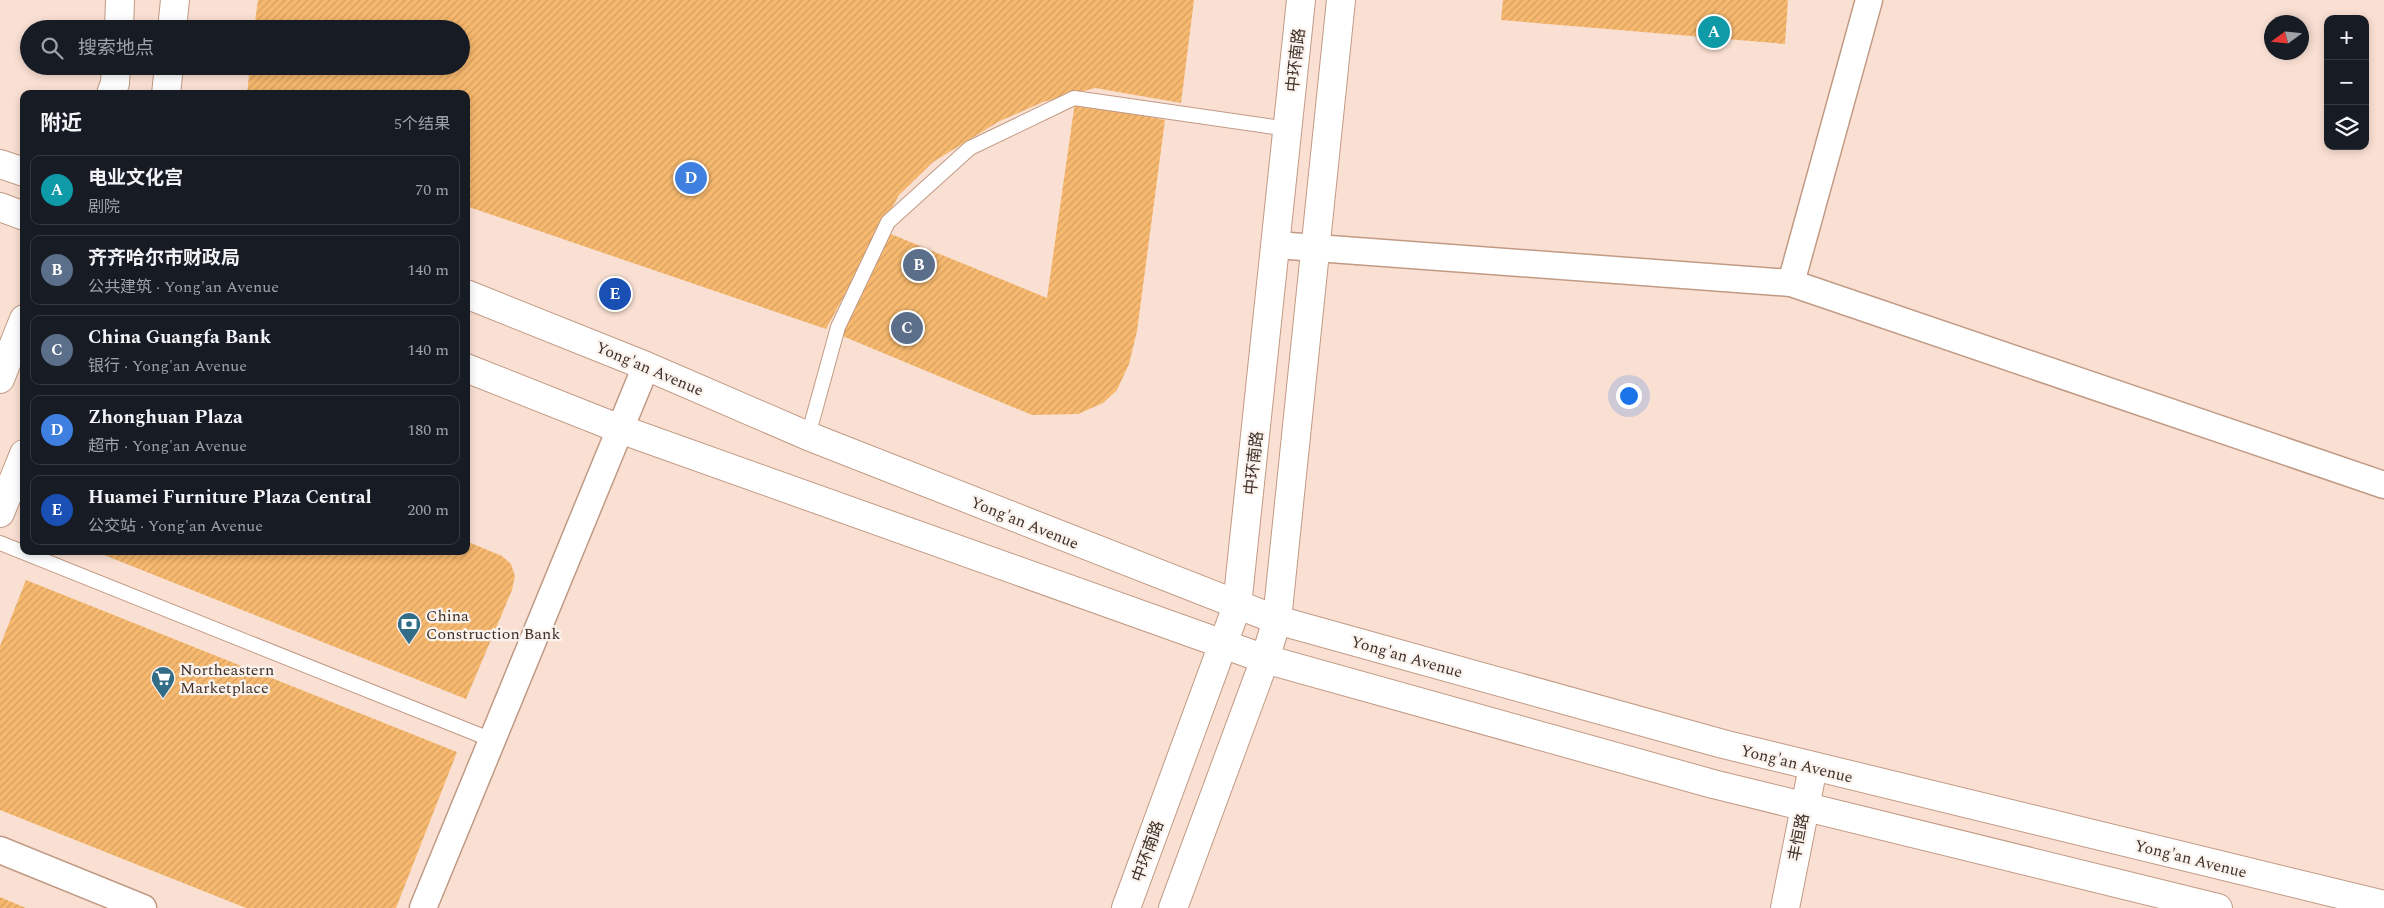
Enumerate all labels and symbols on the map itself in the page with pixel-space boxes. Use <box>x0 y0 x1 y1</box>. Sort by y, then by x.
pin: A <box>1698 13 1730 51</box>
north arrow <box>2264 15 2309 60</box>
street label: 中环南路 <box>1281 27 1311 93</box>
pin: D <box>675 159 707 197</box>
pin: B <box>903 246 935 284</box>
pin: E <box>599 275 631 313</box>
pin: C <box>891 309 923 347</box>
street label: Yong'an Avenue <box>592 335 707 402</box>
your location <box>1616 383 1642 409</box>
street label: 中环南路 <box>1239 430 1269 496</box>
street label: Yong'an Avenue <box>967 490 1082 556</box>
place label: China Construction Bank <box>426 604 560 646</box>
bank icon: China Construction Bank <box>396 611 422 645</box>
street label: Yong'an Avenue <box>1348 630 1465 684</box>
place label: Northeastern Marketplace <box>180 658 274 700</box>
supermarket icon: Northeastern Marketplace <box>150 665 176 699</box>
street label: Yong'an Avenue <box>1738 738 1855 790</box>
street label: 丰恒路 <box>1783 811 1815 863</box>
street label: 中环南路 <box>1126 817 1170 886</box>
street label: Yong'an Avenue <box>2132 833 2249 885</box>

